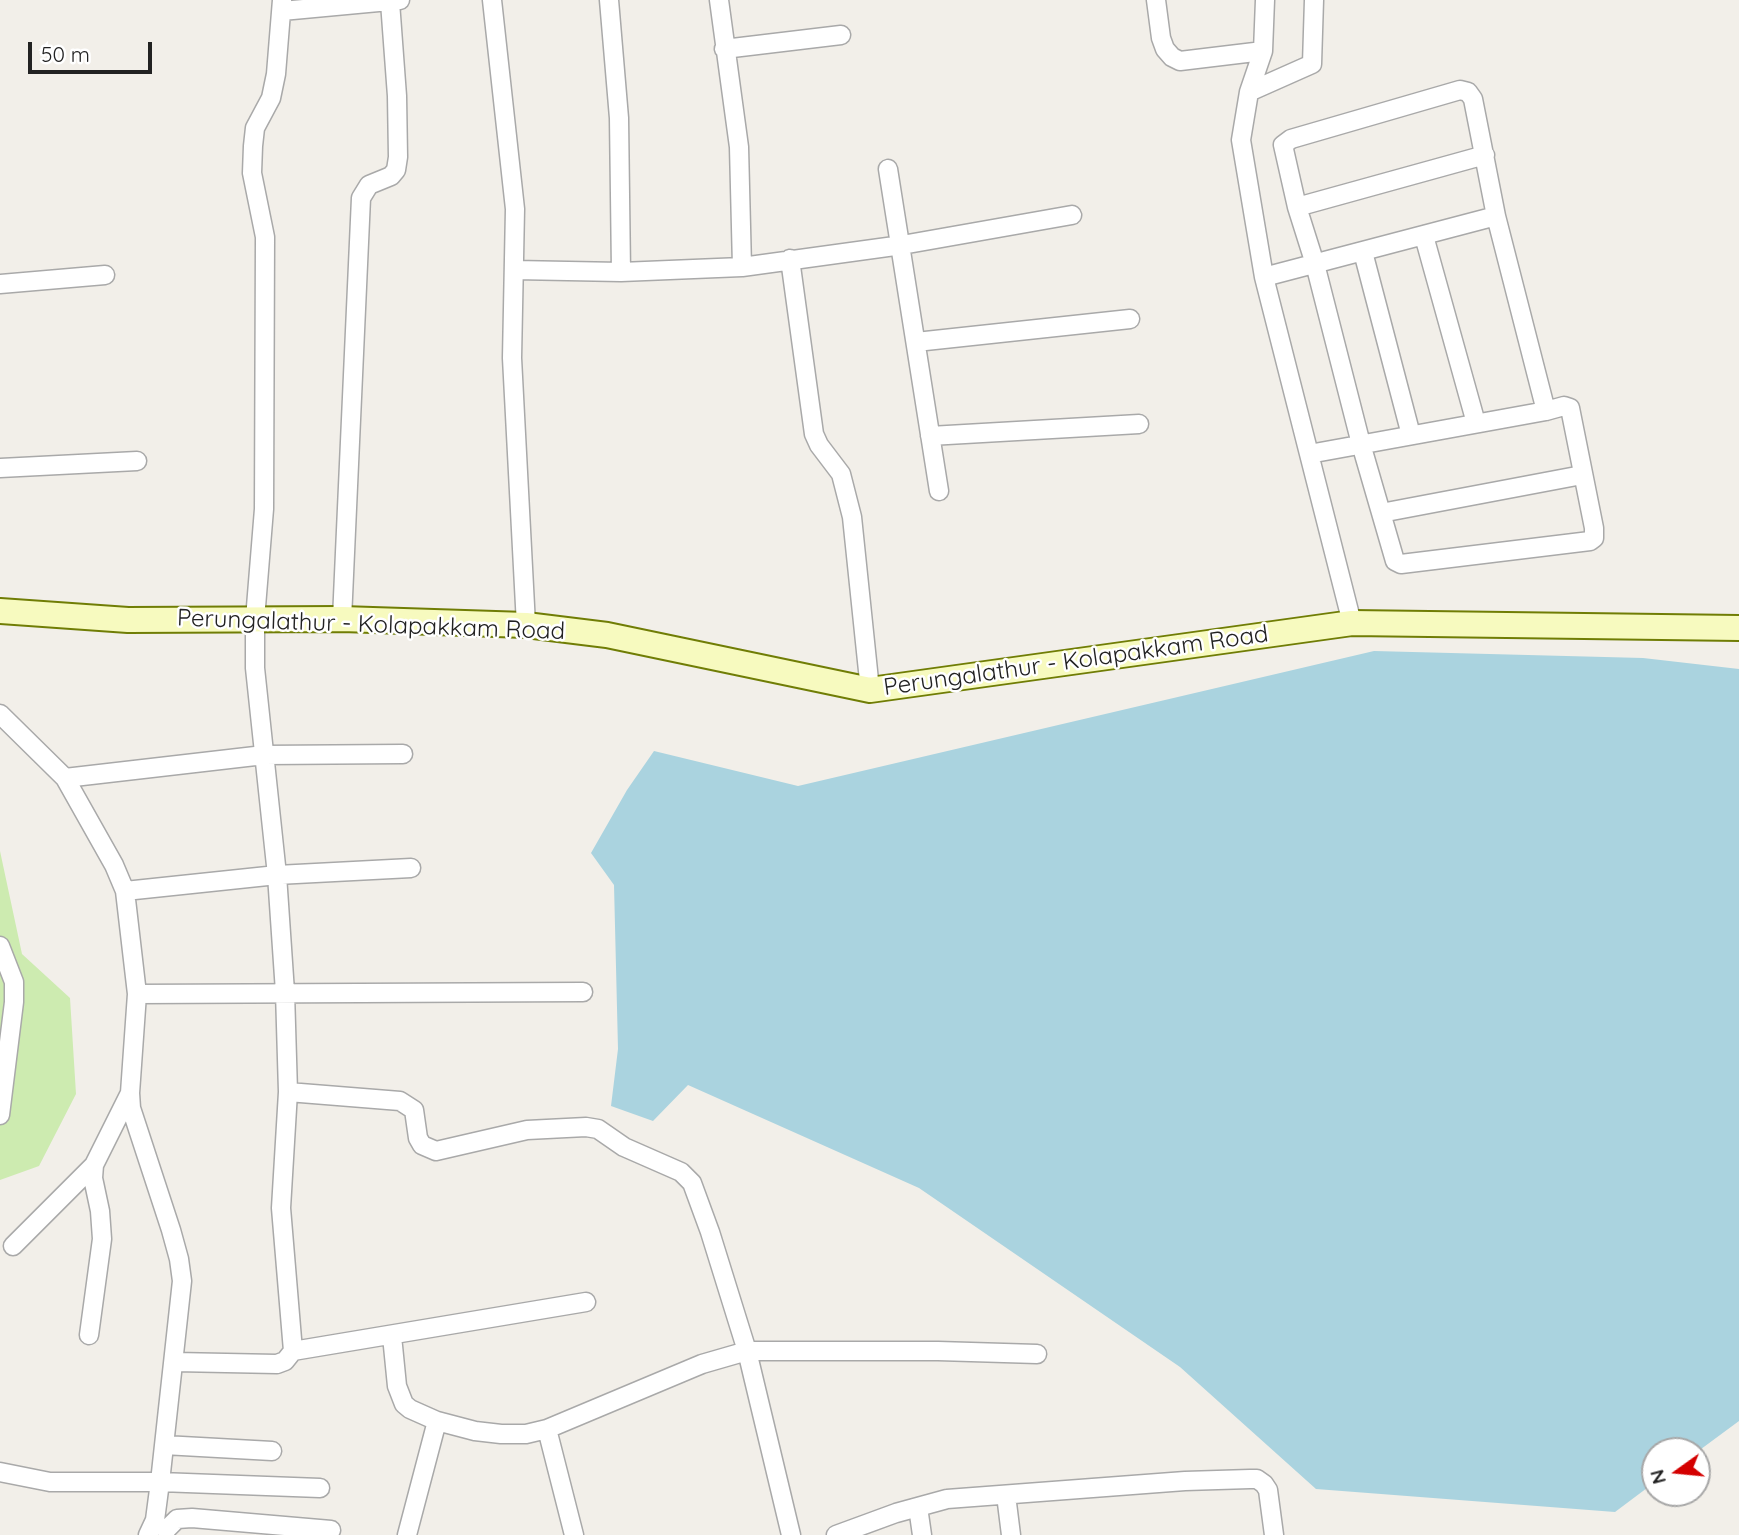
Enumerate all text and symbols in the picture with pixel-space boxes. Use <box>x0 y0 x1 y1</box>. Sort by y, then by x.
scale bar <box>32 28 156 72</box>
text: 50 m <box>41 41 90 67</box>
street label: Perungalathur - Kolapakkam Road <box>176 604 566 646</box>
street label: Perungalathur - Kolapakkam Road <box>882 620 1270 702</box>
north arrow <box>1641 1437 1711 1507</box>
text: N <box>1644 1467 1671 1487</box>

